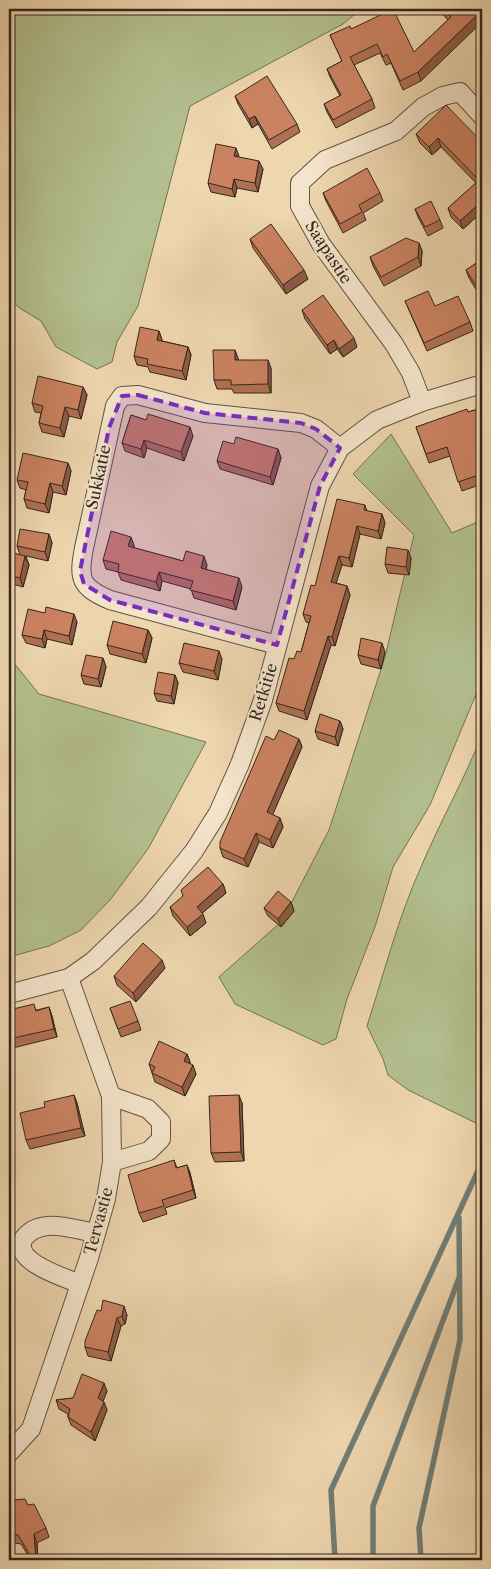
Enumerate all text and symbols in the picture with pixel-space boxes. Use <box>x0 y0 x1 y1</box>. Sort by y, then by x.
street label: Saapastie <box>301 217 357 287</box>
street label: Sukkatie <box>81 443 115 511</box>
street label: Retkitie <box>245 660 281 724</box>
street label: Tervastie <box>79 1185 117 1257</box>

